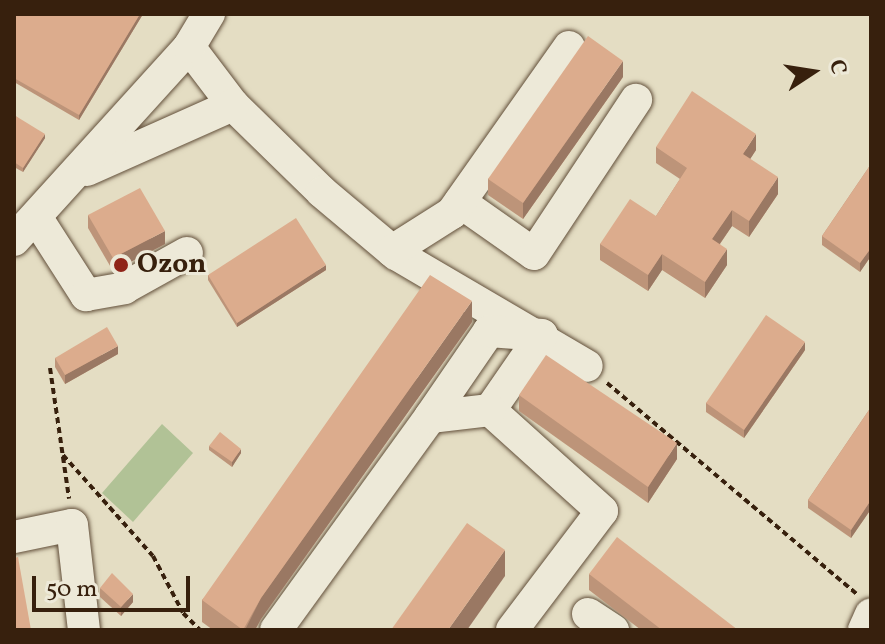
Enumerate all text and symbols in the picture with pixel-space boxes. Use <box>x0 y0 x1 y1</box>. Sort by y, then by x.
north arrow <box>773 32 853 112</box>
text: С <box>820 57 854 77</box>
place label: Ozon <box>137 248 207 282</box>
marker: Ozon <box>112 256 130 274</box>
scale bar <box>36 560 194 610</box>
text: 50 m <box>46 573 98 607</box>

